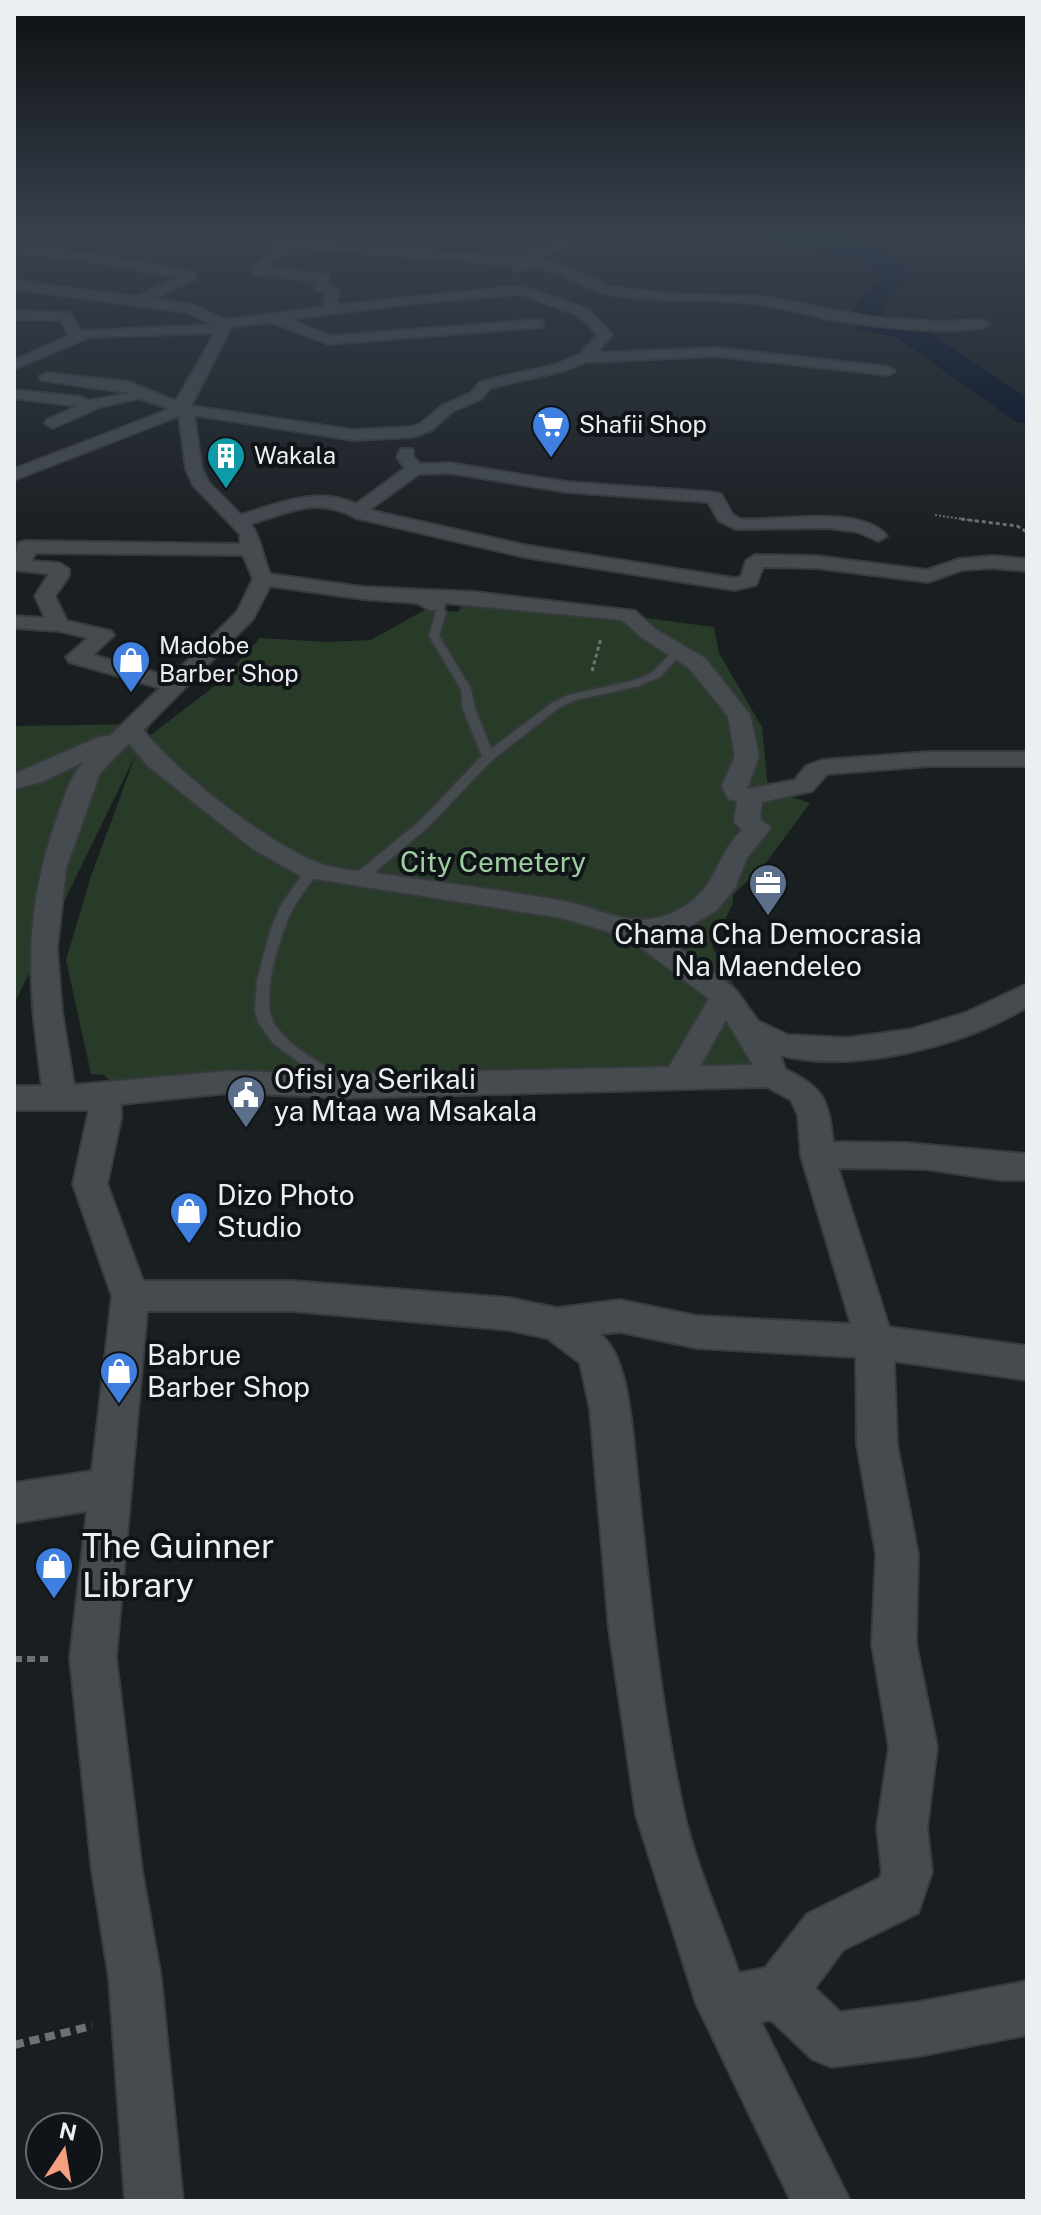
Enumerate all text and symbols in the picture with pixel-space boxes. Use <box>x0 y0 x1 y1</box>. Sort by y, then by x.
supermarket icon: Shafii Shop <box>530 404 572 459</box>
place label: Shafii Shop <box>579 410 707 438</box>
building icon: Wakala <box>205 435 247 490</box>
place label: Wakala <box>254 441 336 469</box>
place label: Madobe Barber Shop <box>159 631 299 687</box>
shop icon: Madobe Barber Shop <box>110 639 152 694</box>
park label: City Cemetery <box>400 845 586 878</box>
office icon: Chama Cha Democrasia Na Maendeleo <box>747 862 789 917</box>
place label: Chama Cha Democrasia Na Maendeleo <box>614 917 922 982</box>
place label: Ofisi ya Serikali ya Mtaa wa Msakala <box>274 1062 537 1127</box>
public building icon: Ofisi ya Serikali ya Mtaa wa Msakala <box>225 1074 267 1129</box>
place label: Dizo Photo Studio <box>217 1178 355 1243</box>
shop icon: Dizo Photo Studio <box>168 1190 210 1245</box>
place label: Babrue Barber Shop <box>147 1338 310 1403</box>
shop icon: Babrue Barber Shop <box>98 1350 140 1405</box>
place label: The Guinner Library <box>82 1526 274 1605</box>
shop icon: The Guinner Library <box>33 1545 75 1600</box>
north arrow <box>24 2111 104 2191</box>
text: N <box>57 2117 79 2146</box>

